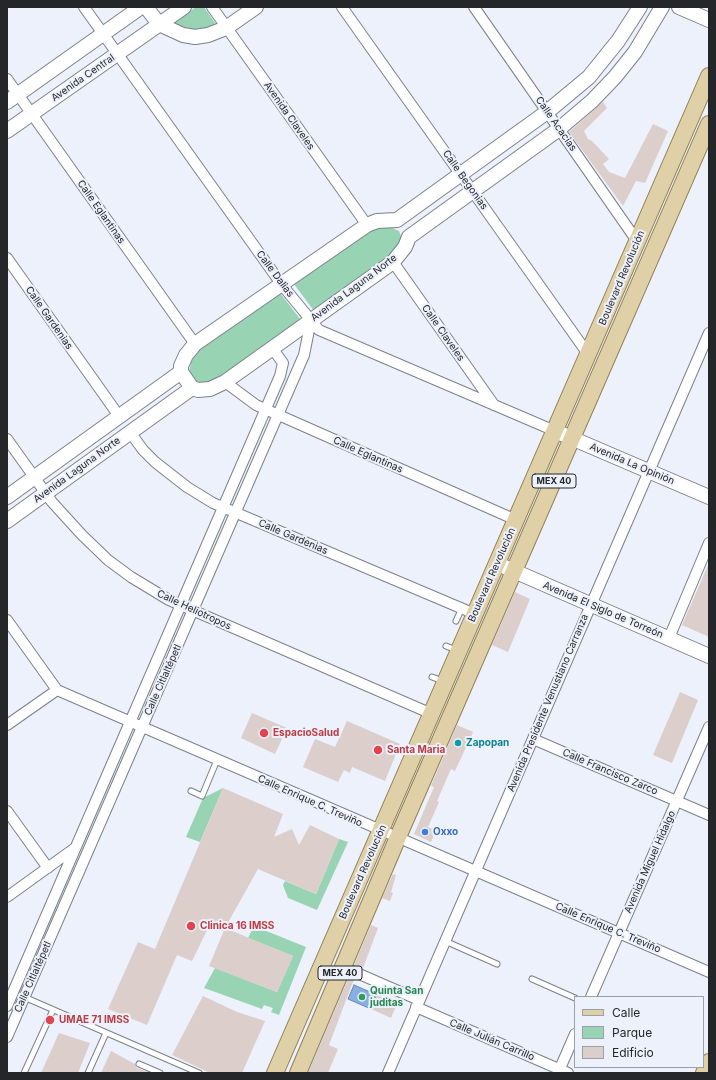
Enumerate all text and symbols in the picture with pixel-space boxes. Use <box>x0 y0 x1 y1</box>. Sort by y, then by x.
street label: Avenida Central <box>49 52 117 104</box>
street label: Avenida Claveles <box>261 80 317 152</box>
street label: Calle Acacias <box>533 94 579 154</box>
street label: Calle Begonias <box>440 148 490 212</box>
street label: Calle Eglantinas <box>75 178 127 246</box>
street label: Boulevard Revolución <box>597 229 647 327</box>
street label: Calle Dalias <box>254 248 296 300</box>
street label: Avenida Laguna Norte <box>309 252 399 324</box>
street label: Calle Gardenias <box>23 284 75 352</box>
street label: Calle Claveles <box>419 302 467 364</box>
street label: Avenida Laguna Norte <box>31 434 123 506</box>
street label: Calle Eglantinas <box>331 434 405 476</box>
street label: Avenida La Opinión <box>588 441 676 487</box>
road number: MEX 40 <box>532 474 576 488</box>
street label: Calle Gardenias <box>256 517 330 557</box>
street label: Boulevard Revolución <box>466 526 518 624</box>
street label: Avenida El Siglo de Torreón <box>541 579 665 641</box>
street label: Calle Heliotropos <box>155 587 233 633</box>
street label: Avenida Presidente Venustiano Carranza <box>505 612 591 794</box>
street label: Calle Citlaltépetl <box>142 643 184 717</box>
marker: EspacioSalud <box>258 727 270 739</box>
place label: EspacioSalud <box>273 727 339 739</box>
place label: Zapopan <box>466 737 509 749</box>
marker: Zapopan <box>453 738 463 748</box>
marker: Santa Maria <box>372 744 384 756</box>
place label: Santa Maria <box>387 744 445 756</box>
street label: Calle Francisco Zarco <box>561 746 659 798</box>
street label: Calle Enrique C. Treviño <box>256 772 364 830</box>
street label: Avenida Miguel Hidalgo <box>622 809 678 915</box>
street label: Boulevard Revolución <box>337 823 389 921</box>
place label: Oxxo <box>433 826 458 838</box>
marker: Oxxo <box>420 827 430 837</box>
street label: Calle Enrique C. Treviño <box>553 900 663 956</box>
marker: Clinica 16 IMSS <box>185 920 197 932</box>
place label: Clinica 16 IMSS <box>200 920 274 932</box>
street label: Calle Citlaltépetl <box>12 940 54 1014</box>
road number: MEX 40 <box>318 966 362 980</box>
place label: Quinta San juditas <box>370 985 423 1008</box>
marker: Quinta San juditas <box>357 992 367 1002</box>
legend <box>574 996 704 1068</box>
text: Calle <box>612 1005 640 1020</box>
marker: UMAE 71 IMSS <box>44 1014 56 1026</box>
place label: UMAE 71 IMSS <box>59 1014 129 1026</box>
street label: Calle Julián Carrillo <box>448 1017 536 1063</box>
text: Parque <box>612 1025 652 1040</box>
text: Edificio <box>612 1045 654 1060</box>

